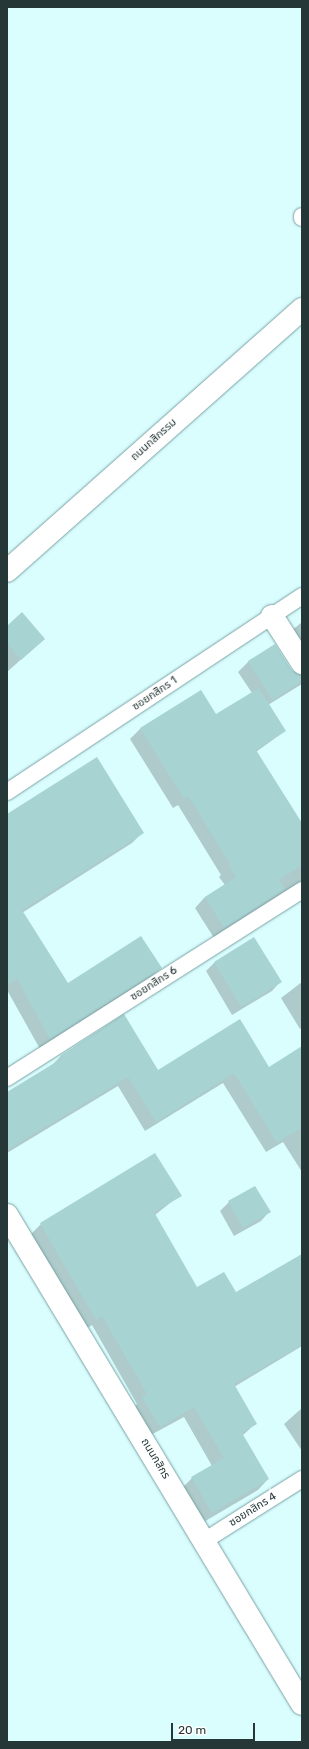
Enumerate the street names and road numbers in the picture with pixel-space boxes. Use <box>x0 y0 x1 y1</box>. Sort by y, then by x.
street label: ถนนกสิกรรม <box>128 416 180 464</box>
street label: ซอยกสิกร 1 <box>130 674 180 714</box>
street label: ซอยกสิกร 6 <box>128 964 180 1004</box>
street label: ถนนกสิกร <box>138 1436 172 1482</box>
street label: ซอยกสิกร 4 <box>227 1490 279 1530</box>

